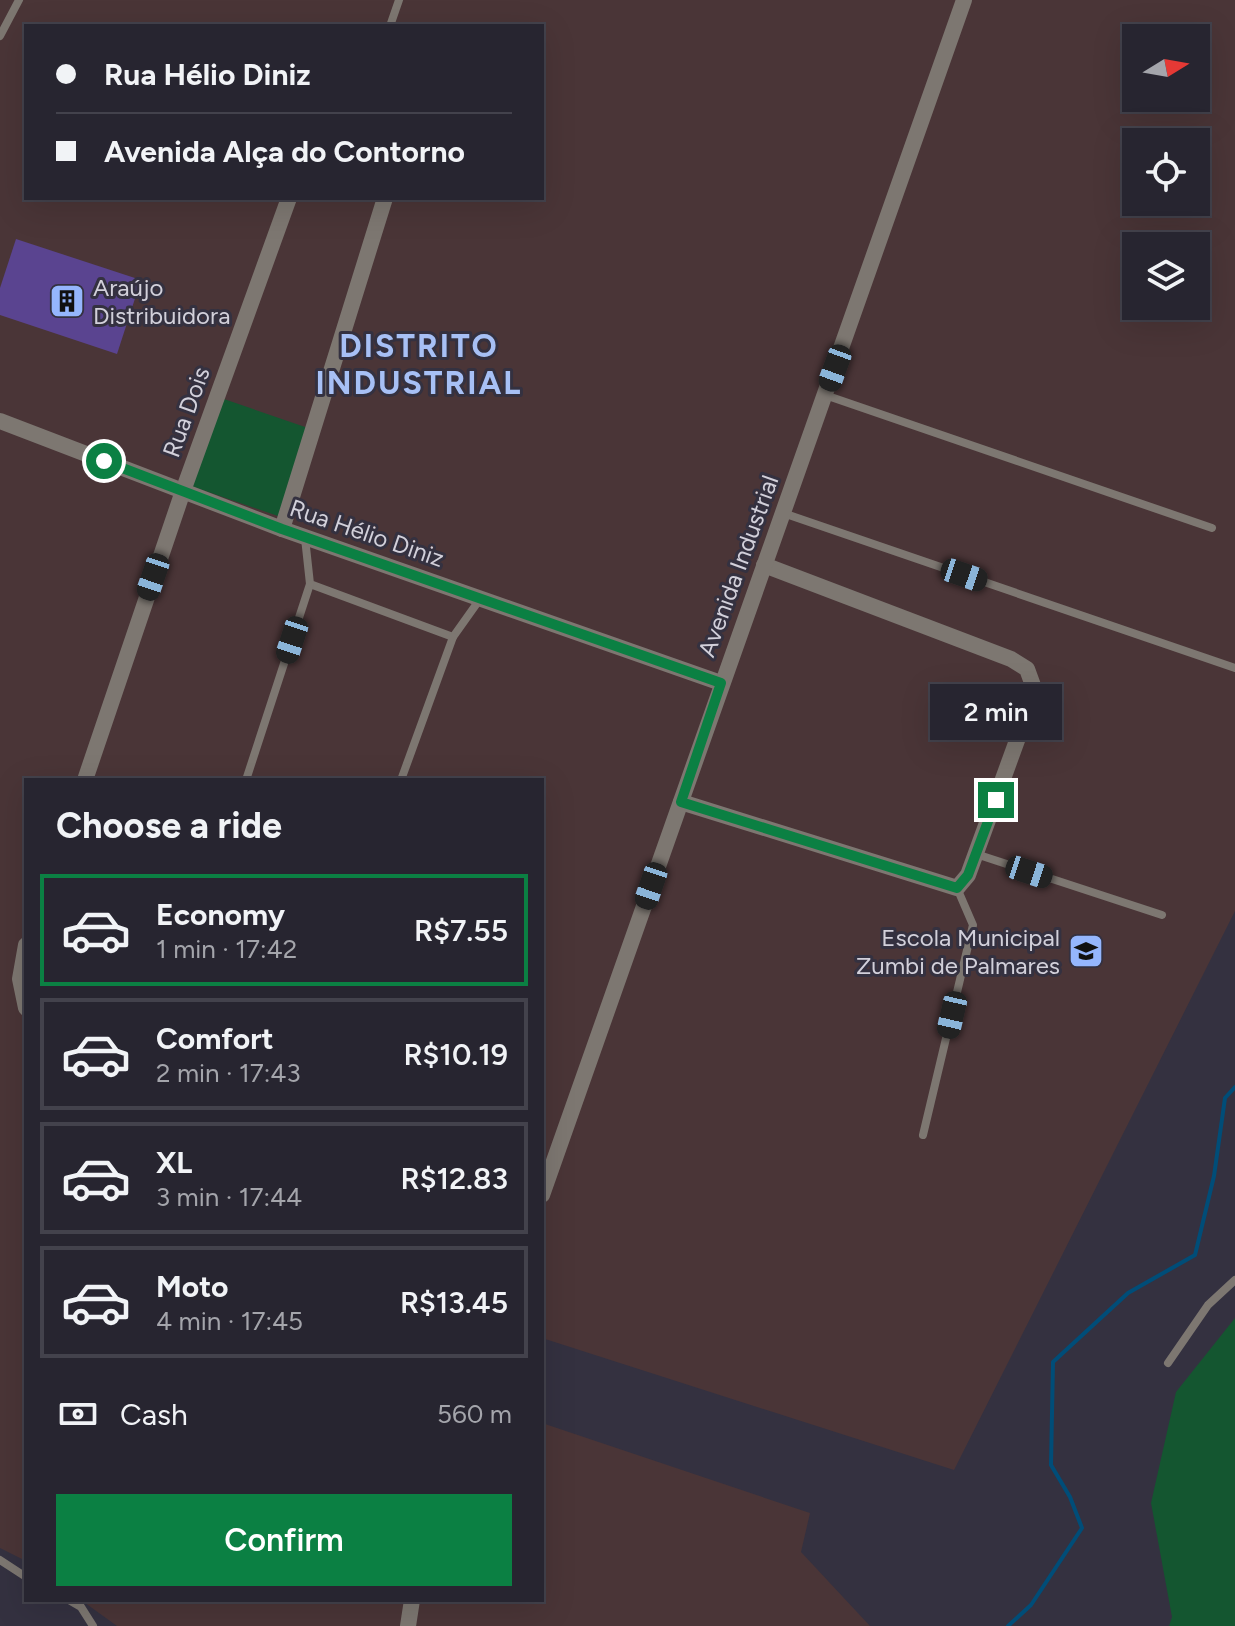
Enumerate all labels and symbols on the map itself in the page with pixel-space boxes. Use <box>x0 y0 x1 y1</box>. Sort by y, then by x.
north arrow <box>1122 24 1210 112</box>
place label: Araújo Distribuidora <box>93 273 230 330</box>
building icon: Araújo Distribuidora <box>48 282 86 320</box>
district label: DISTRITO INDUSTRIAL <box>316 327 522 402</box>
car <box>816 341 854 395</box>
street label: Rua Dois <box>156 363 216 461</box>
route start <box>86 443 122 479</box>
street label: Avenida Industrial <box>692 471 784 661</box>
street label: Rua Hélio Diniz <box>286 493 448 573</box>
car <box>134 550 172 604</box>
car <box>937 556 991 594</box>
car <box>273 613 311 667</box>
callout: 2 min <box>930 684 1062 740</box>
route end <box>978 782 1014 818</box>
car <box>1002 853 1056 891</box>
car <box>632 859 670 913</box>
place label: Escola Municipal Zumbi de Palmares <box>856 923 1060 980</box>
school or university icon: Escola Municipal Zumbi de Palmares <box>1067 932 1105 970</box>
car <box>935 989 969 1041</box>

